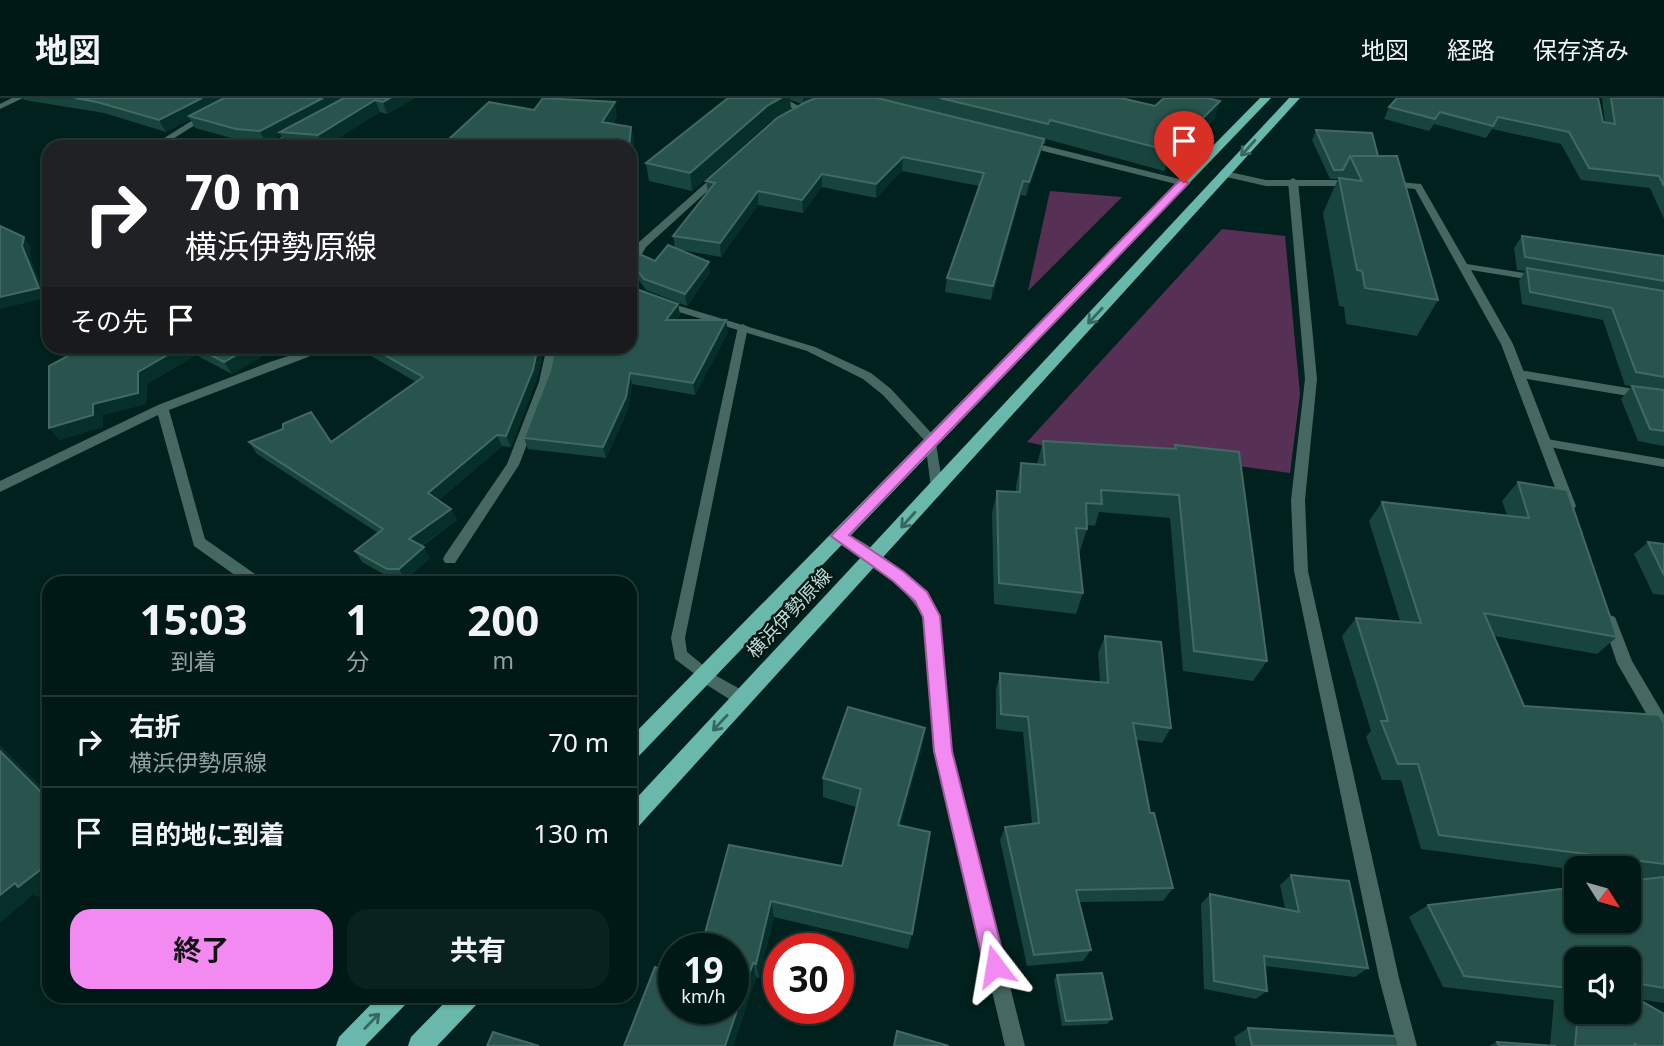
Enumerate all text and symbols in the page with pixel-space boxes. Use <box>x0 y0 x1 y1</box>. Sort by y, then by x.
text: 地図 <box>35 27 101 72</box>
text: 地図 <box>1361 33 1409 66</box>
text: 経路 <box>1447 33 1495 66</box>
text: 保存済み <box>1533 33 1629 66</box>
pin <box>1154 111 1214 183</box>
icon: arrive <box>1165 122 1203 160</box>
one-way arrow <box>1240 139 1257 156</box>
text: 70 m <box>185 158 302 224</box>
icon: right <box>70 168 161 259</box>
text: 横浜伊勢原線 <box>185 224 377 267</box>
icon: arrive <box>162 301 200 339</box>
text: その先 <box>70 303 148 339</box>
one-way arrow <box>1086 307 1103 324</box>
one-way arrow <box>900 510 916 528</box>
street label: 横浜伊勢原線 <box>741 562 837 664</box>
text: 15:03 <box>140 590 248 647</box>
text: 1 <box>345 590 369 647</box>
text: 200 <box>467 591 539 648</box>
text: m <box>492 644 514 676</box>
text: 到着 <box>171 645 217 677</box>
text: 分 <box>346 645 369 677</box>
text: 右折 <box>129 708 181 744</box>
one-way arrow <box>712 714 729 731</box>
icon: right <box>70 723 108 761</box>
text: 70 m <box>548 724 609 760</box>
text: 横浜伊勢原線 <box>129 746 267 778</box>
icon: arrive <box>70 814 108 852</box>
text: 130 m <box>533 815 609 851</box>
text: 目的地に到着 <box>129 816 285 852</box>
north arrow <box>1564 856 1642 933</box>
map controls <box>1564 856 1641 1024</box>
button: 終了 <box>70 909 333 989</box>
button: 共有 <box>347 909 609 989</box>
position arrow <box>958 929 1032 1003</box>
speed limit sign: 30 <box>763 933 854 1024</box>
text: 19 <box>683 946 724 993</box>
button: sound <box>1564 947 1641 1024</box>
text: km/h <box>681 984 726 1008</box>
one-way arrow <box>363 1013 380 1030</box>

